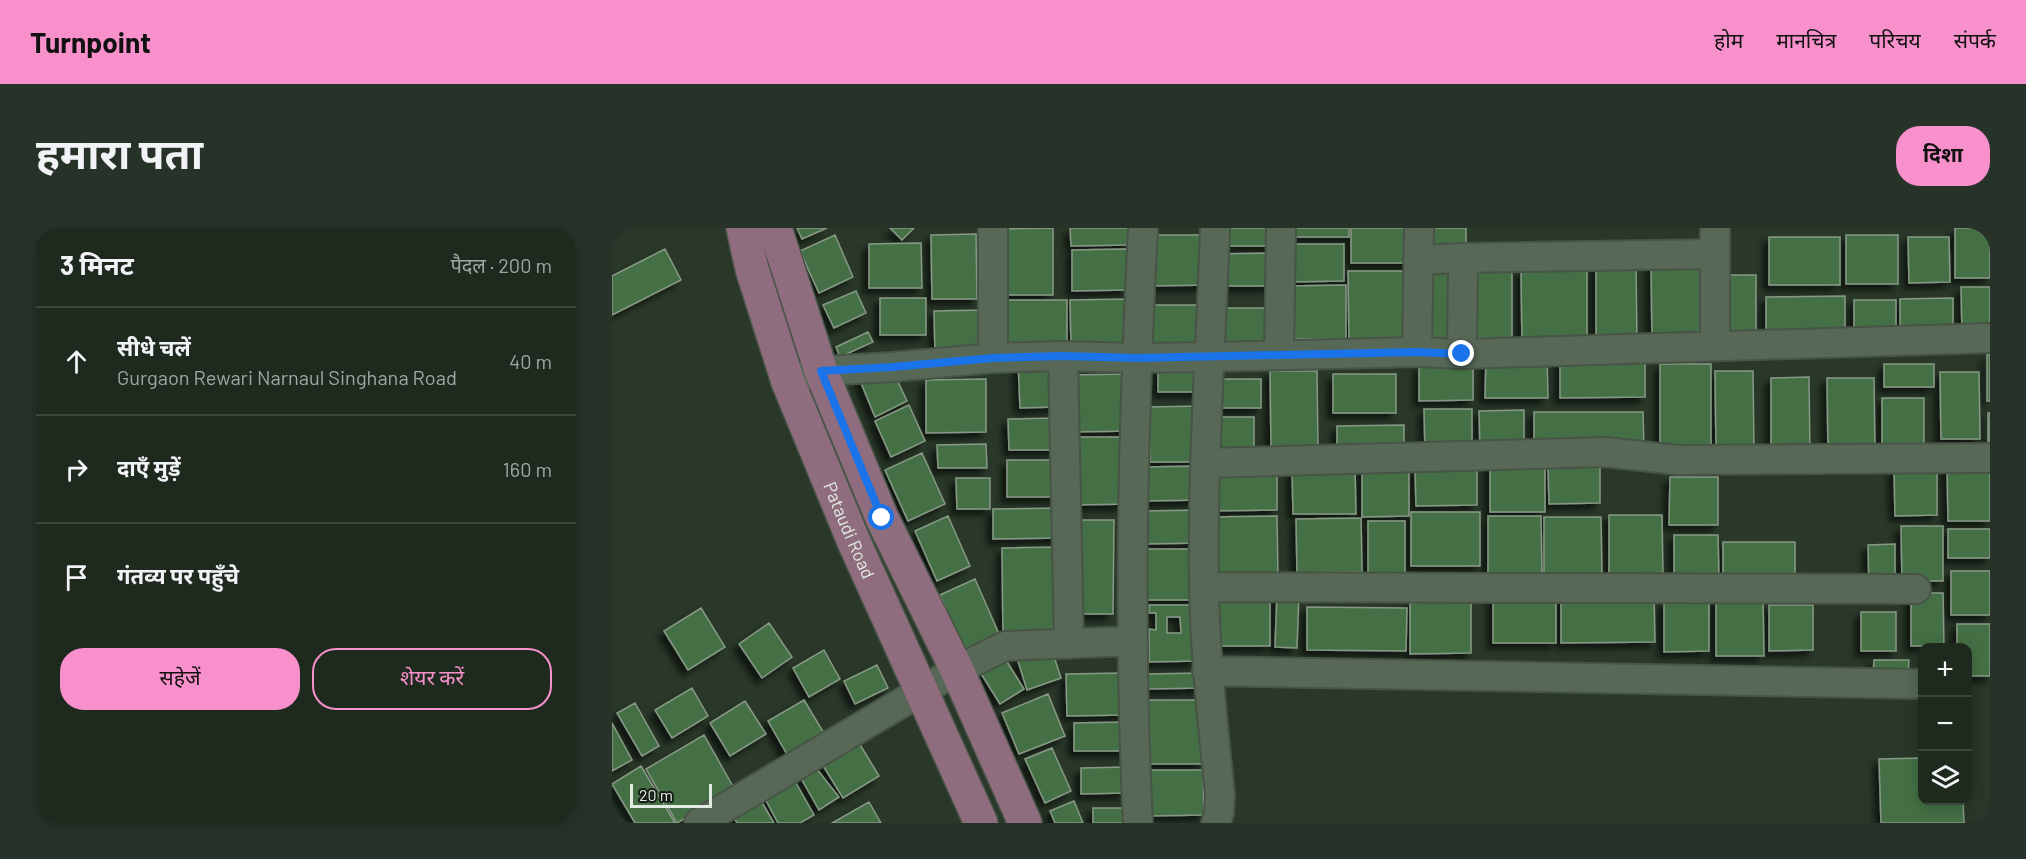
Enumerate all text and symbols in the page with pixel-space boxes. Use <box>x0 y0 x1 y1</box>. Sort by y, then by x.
text: Turnpoint <box>30 25 151 59</box>
text: होम <box>1714 27 1743 52</box>
text: मानचित्र <box>1776 27 1836 52</box>
text: परिचय <box>1869 27 1921 52</box>
text: संपर्क <box>1954 27 1996 52</box>
button: दिशा <box>1896 126 1990 186</box>
text: हमारा पता <box>36 127 203 177</box>
text: 3 मिनट <box>60 249 134 280</box>
text: पैदल · 200 m <box>450 253 552 277</box>
text: सीधे चलें <box>117 334 191 360</box>
route end <box>1448 340 1474 366</box>
icon: ahead <box>60 345 93 378</box>
text: 40 m <box>509 349 552 373</box>
text: Gurgaon Rewari Narnaul Singhana Road <box>117 365 457 389</box>
icon: right <box>60 453 93 486</box>
text: दाएँ मुड़ें <box>117 454 180 480</box>
text: 160 m <box>503 457 552 481</box>
street label: Pataudi Road <box>819 478 880 582</box>
route start <box>868 504 894 530</box>
icon: arrive <box>60 561 93 594</box>
text: गंतव्य पर पहुँचे <box>117 562 239 588</box>
map controls <box>1918 643 1972 805</box>
button: + <box>1918 643 1972 697</box>
button: सहेजें <box>60 648 300 710</box>
button: शेयर करें <box>312 648 552 710</box>
button: − <box>1918 697 1972 751</box>
button: layers <box>1918 751 1972 805</box>
scale bar <box>630 781 712 808</box>
text: 20 m <box>639 785 673 804</box>

